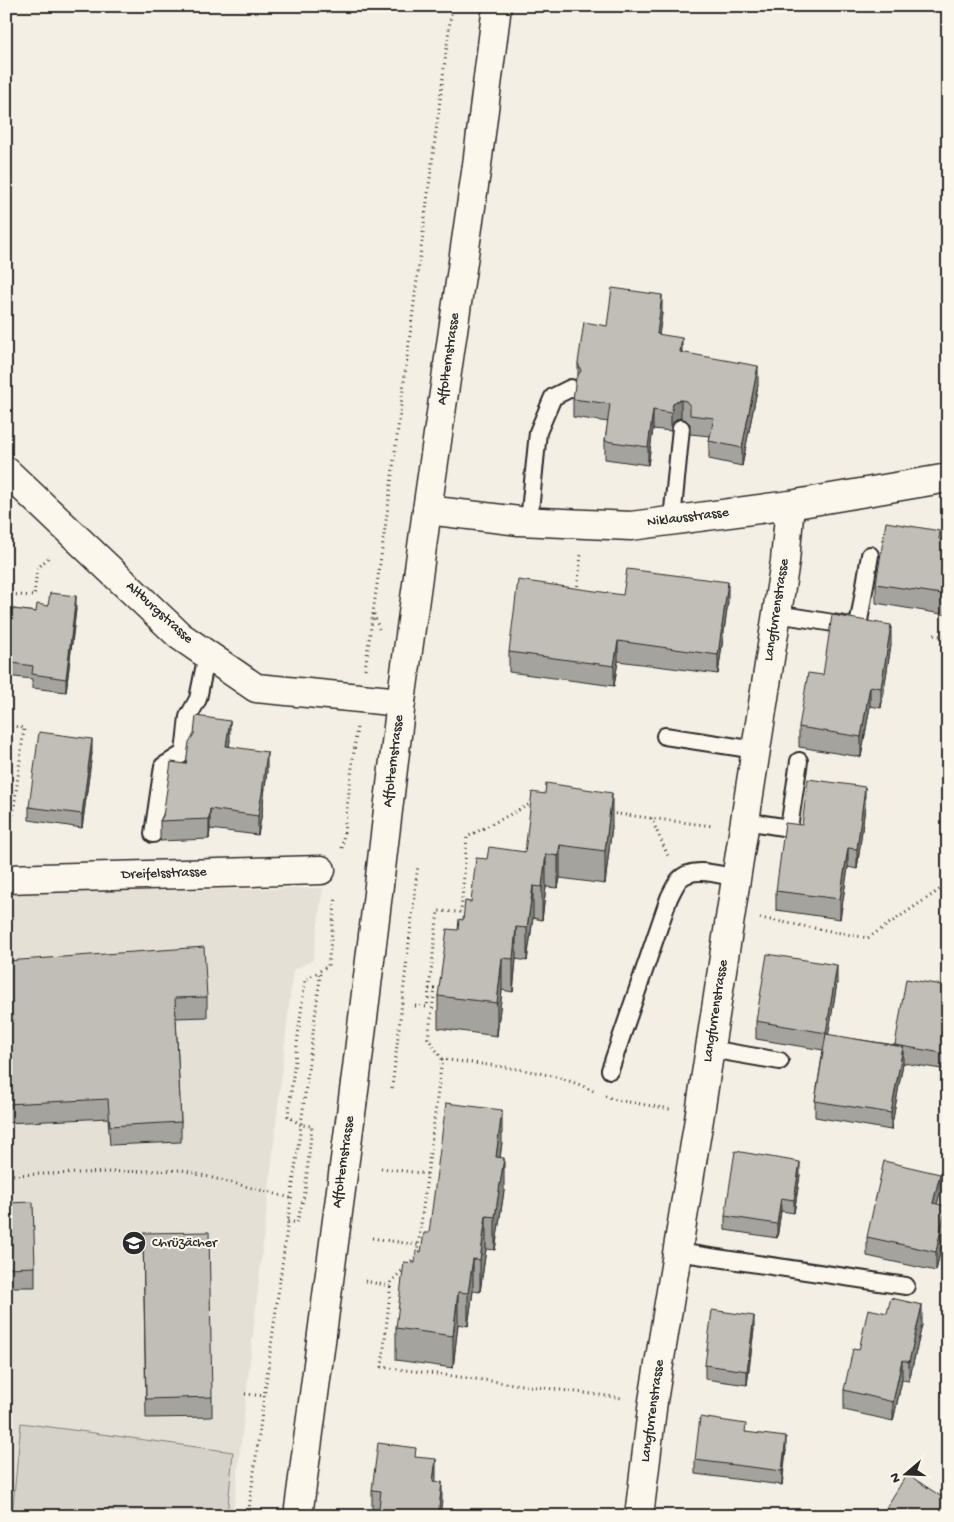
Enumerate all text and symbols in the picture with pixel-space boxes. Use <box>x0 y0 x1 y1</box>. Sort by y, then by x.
street label: Affolternstrasse <box>434 311 464 406</box>
street label: Niklausstrasse <box>646 504 731 531</box>
street label: Langfurrenstrasse <box>761 557 794 662</box>
street label: Altburgstrasse <box>122 578 197 648</box>
street label: Affolternstrasse <box>380 713 408 808</box>
street label: Dreifelsstrasse <box>120 864 208 884</box>
street label: Langfurrenstrasse <box>700 958 733 1063</box>
street label: Affolternstrasse <box>329 1114 359 1209</box>
school or university icon: Chrüzächer <box>121 1230 147 1256</box>
place label: Chrüzächer <box>152 1235 218 1252</box>
street label: Langfurrenstrasse <box>637 1358 669 1463</box>
north arrow <box>882 1450 932 1500</box>
text: N <box>887 1470 906 1485</box>

